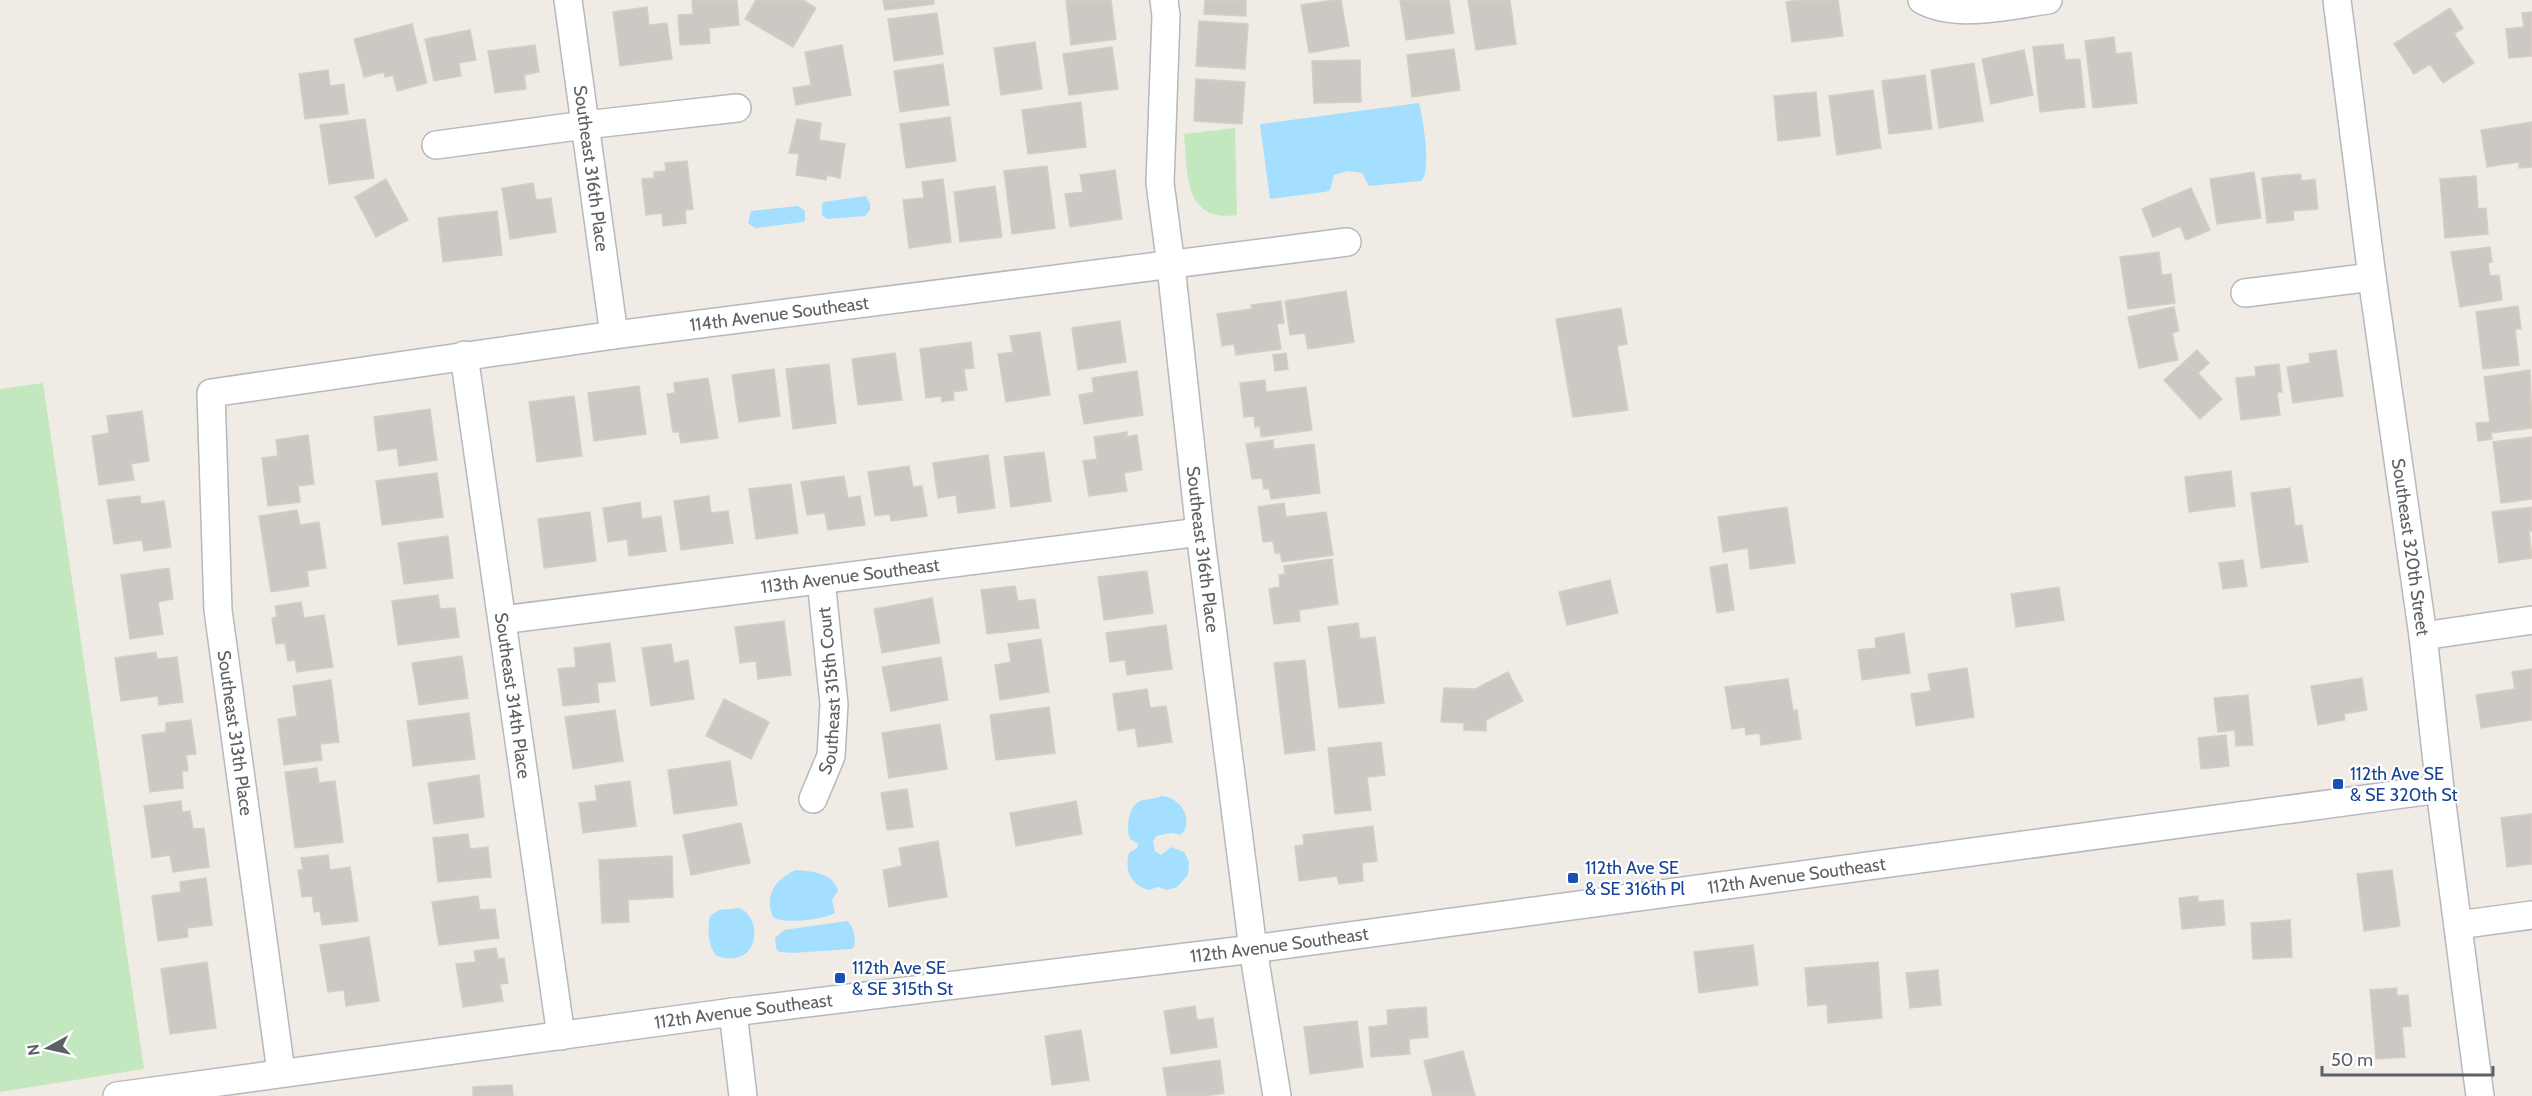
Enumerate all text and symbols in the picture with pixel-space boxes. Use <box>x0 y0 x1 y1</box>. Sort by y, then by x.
street label: Southeast 316th Place <box>569 84 613 253</box>
street label: 114th Avenue Southeast <box>688 292 870 336</box>
street label: Southeast 320th Street <box>2387 457 2434 637</box>
street label: Southeast 316th Place <box>1182 465 1224 634</box>
street label: 113th Avenue Southeast <box>760 554 941 598</box>
street label: Southeast 315th Court <box>813 606 845 778</box>
street label: Southeast 314th Place <box>490 611 535 780</box>
street label: Southeast 313th Place <box>213 649 257 817</box>
place label: 112th Ave SE & SE 320th St <box>2350 763 2458 806</box>
marker: 112th Ave SE & SE 320th St <box>2331 777 2345 791</box>
street label: 112th Avenue Southeast <box>1706 853 1887 899</box>
place label: 112th Ave SE & SE 316th Pl <box>1585 857 1685 900</box>
marker: 112th Ave SE & SE 316th Pl <box>1566 871 1580 885</box>
street label: 112th Avenue Southeast <box>1189 923 1370 968</box>
place label: 112th Ave SE & SE 315th St <box>852 957 953 1000</box>
marker: 112th Ave SE & SE 315th St <box>833 971 847 985</box>
street label: 112th Avenue Southeast <box>653 989 834 1034</box>
north arrow <box>18 1018 78 1078</box>
scale bar <box>2322 1039 2493 1077</box>
text: N <box>23 1043 44 1057</box>
text: 50 m <box>2331 1049 2373 1071</box>

